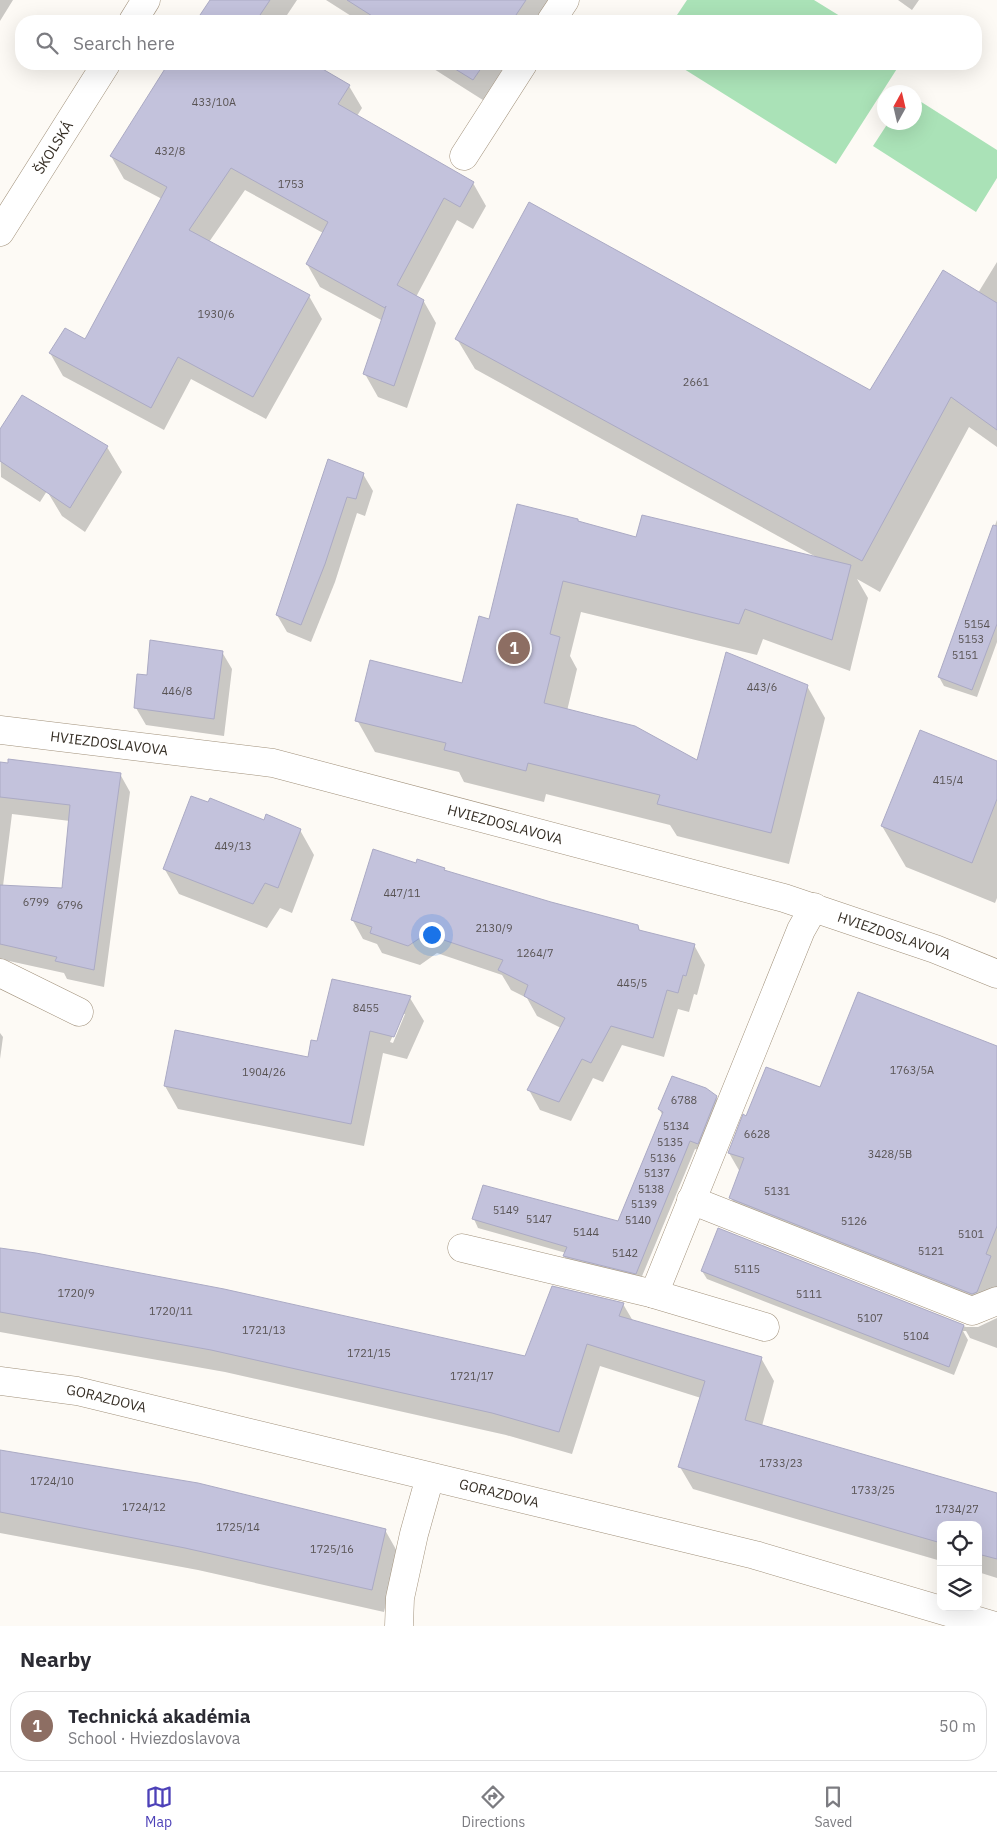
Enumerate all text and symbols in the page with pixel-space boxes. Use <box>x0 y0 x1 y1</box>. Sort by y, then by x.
search box <box>15 15 982 70</box>
icon: search <box>33 29 61 57</box>
text: Search here <box>73 31 175 55</box>
north arrow <box>877 85 922 130</box>
house number: 433/10A <box>192 95 236 109</box>
street label: ŠKOLSKÁ <box>29 117 77 177</box>
house number: 432/8 <box>155 144 185 158</box>
house number: 1753 <box>278 177 304 191</box>
house number: 1930/6 <box>197 307 235 321</box>
house number: 2661 <box>683 375 710 389</box>
house number: 5154 <box>964 617 991 631</box>
pin: 1 <box>498 629 530 667</box>
house number: 5153 <box>958 632 984 646</box>
house number: 5151 <box>952 648 979 662</box>
house number: 443/6 <box>747 680 777 694</box>
house number: 446/8 <box>162 684 192 698</box>
street label: HVIEZDOSLAVOVA <box>49 727 169 759</box>
house number: 415/4 <box>933 773 964 787</box>
street label: HVIEZDOSLAVOVA <box>445 800 565 848</box>
house number: 449/13 <box>214 839 252 853</box>
house number: 447/11 <box>383 886 421 900</box>
house number: 6799 <box>23 895 49 909</box>
house number: 6796 <box>57 898 83 912</box>
street label: HVIEZDOSLAVOVA <box>835 908 954 963</box>
house number: 2130/9 <box>475 921 513 935</box>
your location <box>419 922 445 948</box>
house number: 1264/7 <box>516 946 554 960</box>
house number: 445/5 <box>617 976 647 990</box>
house number: 8455 <box>353 1001 379 1015</box>
house number: 1763/5A <box>890 1063 934 1077</box>
house number: 1904/26 <box>242 1065 286 1079</box>
house number: 6788 <box>671 1093 697 1107</box>
house number: 5134 <box>663 1119 690 1133</box>
house number: 6628 <box>744 1127 770 1141</box>
house number: 5135 <box>657 1135 683 1149</box>
house number: 3428/5B <box>868 1147 912 1161</box>
house number: 5136 <box>650 1151 676 1165</box>
house number: 5137 <box>644 1166 670 1180</box>
house number: 5138 <box>638 1182 664 1196</box>
house number: 5131 <box>764 1184 791 1198</box>
house number: 5139 <box>631 1197 657 1211</box>
house number: 5149 <box>493 1203 519 1217</box>
house number: 5147 <box>526 1212 552 1226</box>
house number: 5140 <box>625 1213 651 1227</box>
house number: 5126 <box>841 1214 867 1228</box>
house number: 5144 <box>573 1225 600 1239</box>
house number: 5101 <box>958 1227 985 1241</box>
house number: 5121 <box>918 1244 945 1258</box>
house number: 5142 <box>612 1246 638 1260</box>
house number: 5115 <box>734 1262 760 1276</box>
house number: 1720/9 <box>57 1286 95 1300</box>
house number: 5111 <box>796 1287 823 1301</box>
house number: 1720/11 <box>149 1304 193 1318</box>
house number: 5107 <box>857 1311 883 1325</box>
house number: 1721/13 <box>242 1323 286 1337</box>
house number: 5104 <box>903 1329 930 1343</box>
house number: 1721/15 <box>347 1346 391 1360</box>
house number: 1721/17 <box>450 1369 494 1383</box>
street label: GORAZDOVA <box>65 1381 148 1417</box>
house number: 1733/23 <box>759 1456 803 1470</box>
house number: 1724/10 <box>30 1474 74 1488</box>
street label: GORAZDOVA <box>457 1475 541 1511</box>
house number: 1733/25 <box>851 1483 895 1497</box>
house number: 1724/12 <box>122 1500 166 1514</box>
house number: 1734/27 <box>935 1502 979 1516</box>
house number: 1725/14 <box>216 1520 260 1534</box>
map controls <box>937 1521 982 1611</box>
button: locate <box>937 1521 982 1566</box>
house number: 1725/16 <box>310 1542 354 1556</box>
button: layers <box>937 1566 982 1611</box>
text: Nearby <box>20 1645 91 1673</box>
text: Technická akadémia <box>68 1704 251 1728</box>
text: 1 <box>32 1716 42 1736</box>
text: 50 m <box>939 1716 976 1736</box>
text: School · Hviezdoslavova <box>68 1728 240 1748</box>
tab: Map <box>145 1783 173 1831</box>
tab: Directions <box>462 1783 525 1831</box>
tab: Saved <box>814 1783 852 1831</box>

